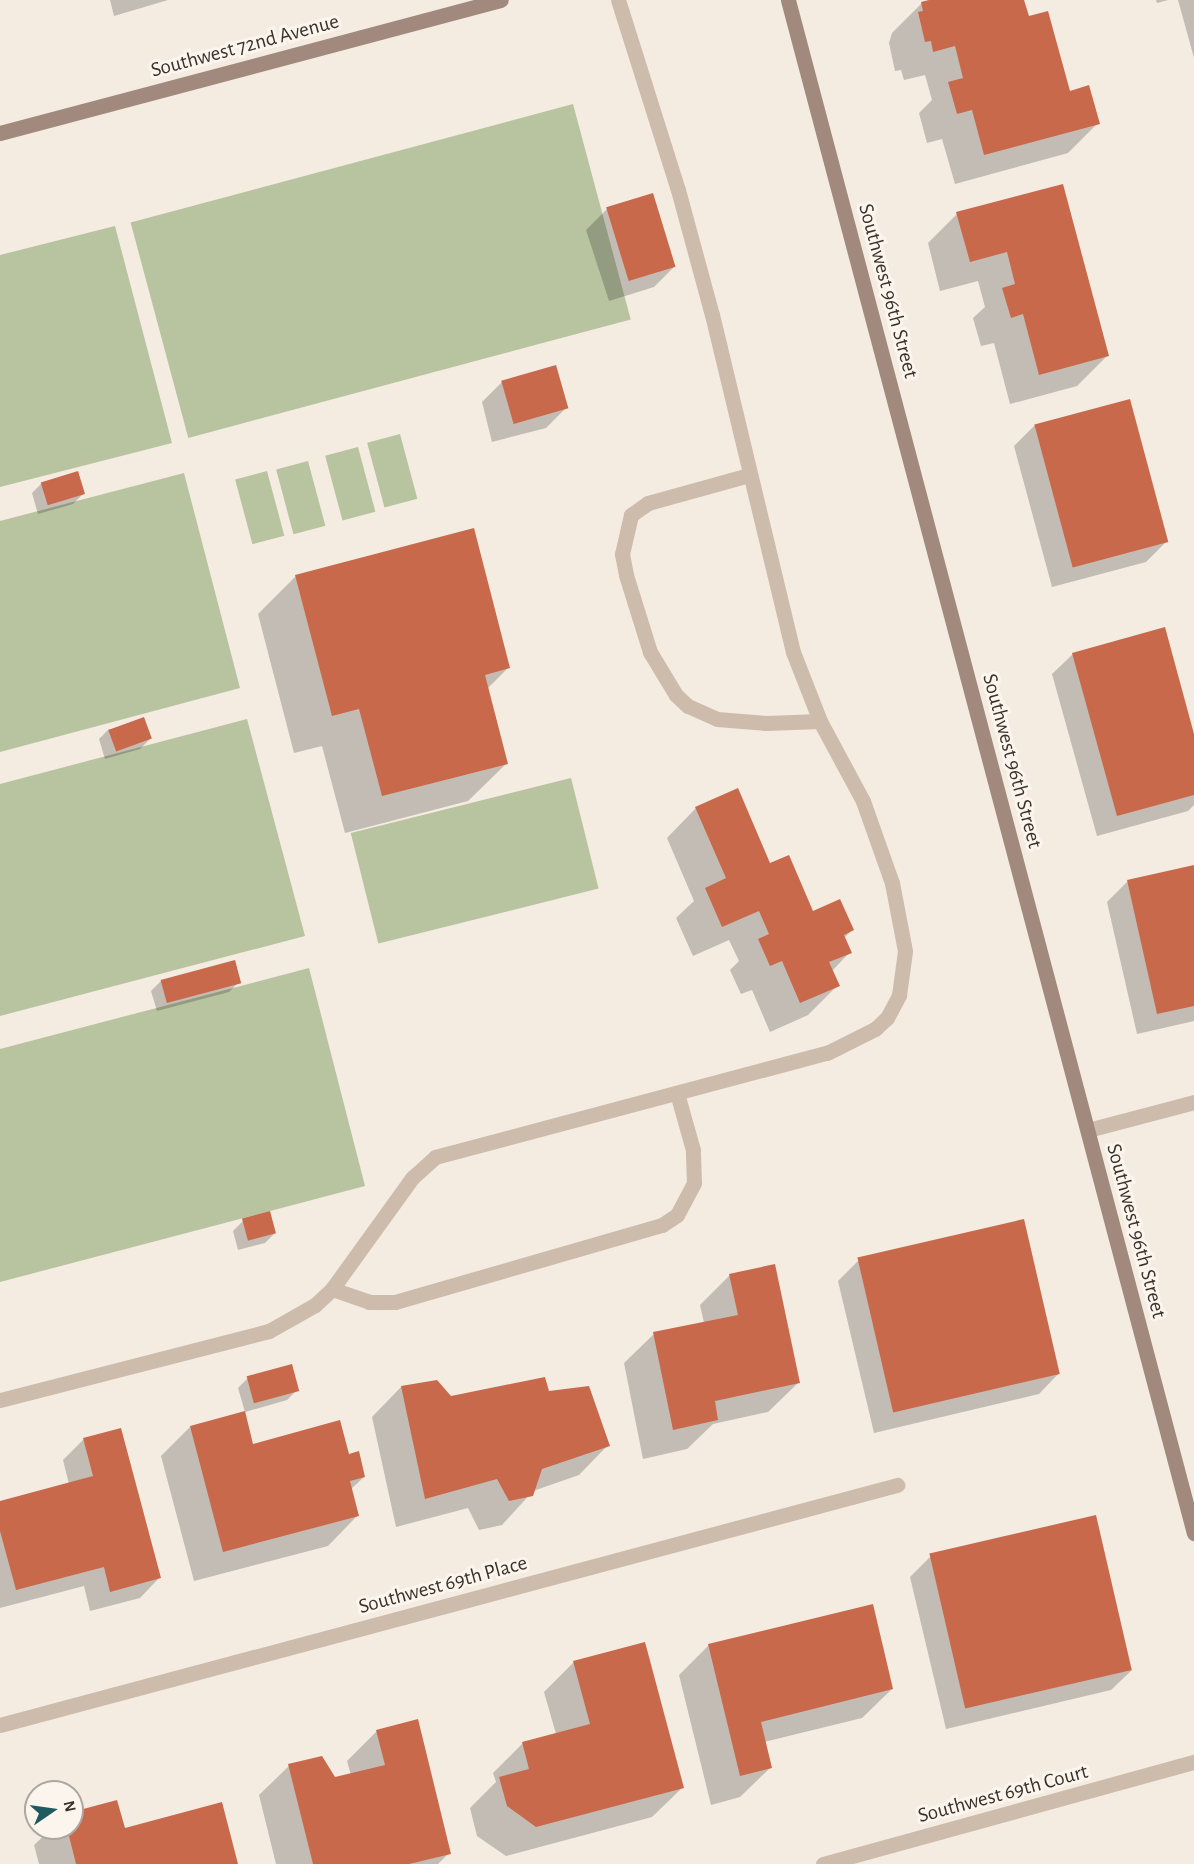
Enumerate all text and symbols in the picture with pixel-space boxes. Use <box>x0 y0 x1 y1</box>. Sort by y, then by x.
street label: Southwest 72nd Avenue <box>148 9 342 83</box>
street label: Southwest 96th Street <box>853 201 923 381</box>
street label: Southwest 96th Street <box>977 671 1047 851</box>
street label: Southwest 96th Street <box>1101 1141 1171 1321</box>
street label: Southwest 69th Place <box>356 1550 530 1620</box>
street label: Southwest 69th Court <box>915 1759 1091 1829</box>
north arrow <box>24 1780 84 1840</box>
text: N <box>61 1799 79 1814</box>

